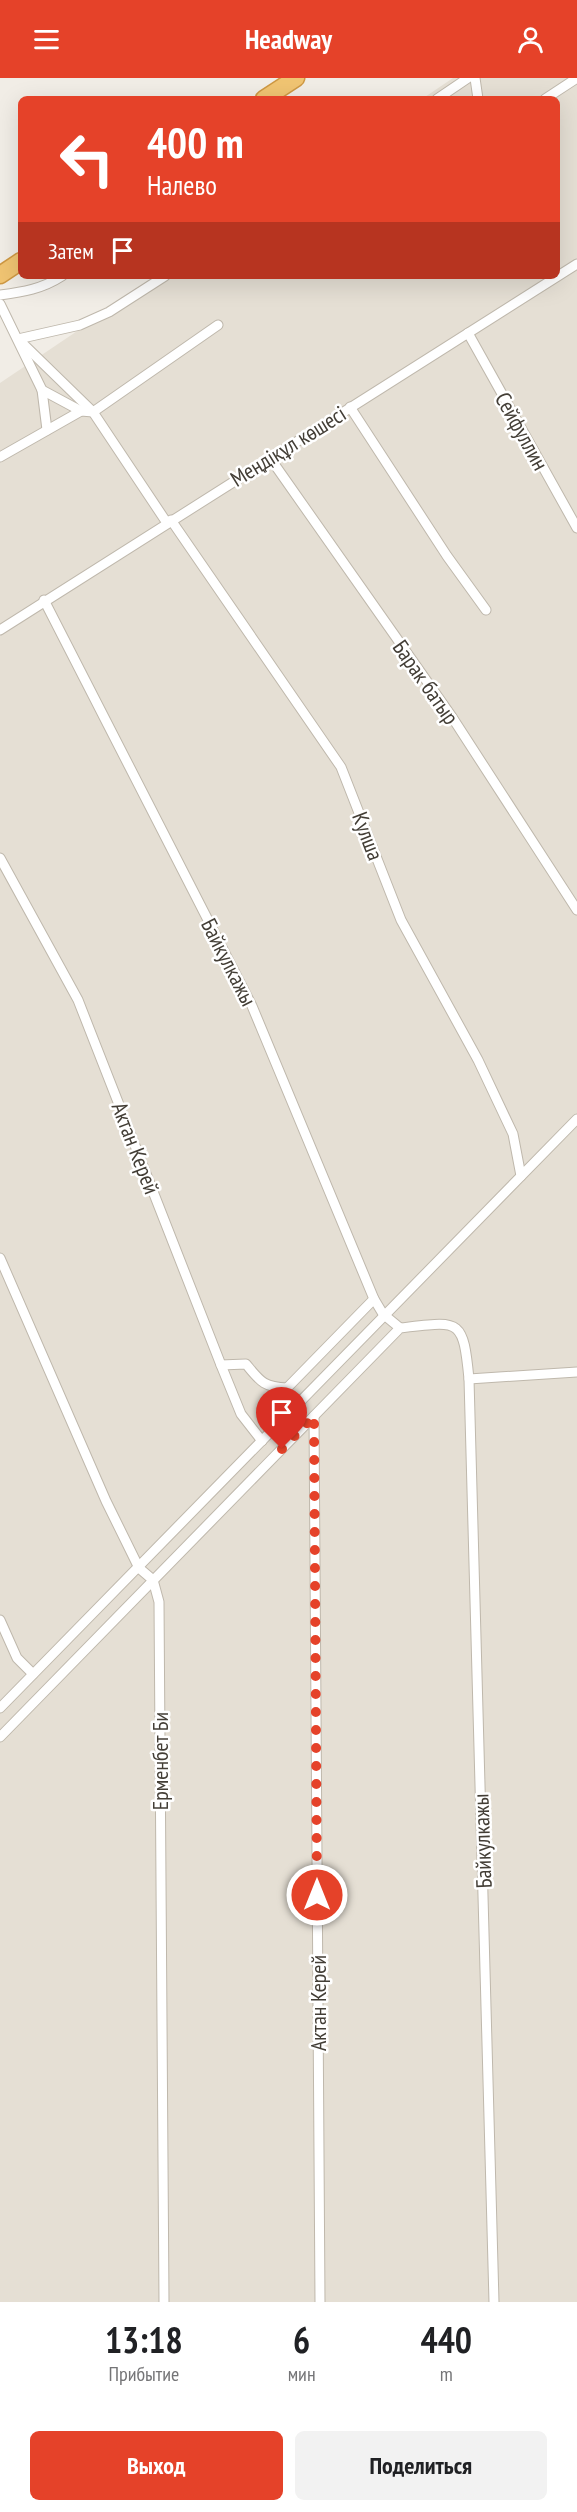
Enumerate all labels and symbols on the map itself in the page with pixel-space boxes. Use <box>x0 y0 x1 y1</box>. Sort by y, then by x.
street label: Сейфуллин <box>489 387 555 475</box>
street label: Меңдіқұл көшесі <box>225 399 351 493</box>
street label: Барак батыр <box>387 634 465 730</box>
street label: Кулша <box>346 808 390 864</box>
street label: Байкулкажы <box>195 913 263 1011</box>
street label: Актан Керей <box>106 1098 166 1198</box>
pin <box>256 1387 307 1449</box>
street label: Ерменбет Би <box>146 1712 174 1810</box>
street label: Байкулкажы <box>466 1793 498 1889</box>
position arrow <box>285 1863 349 1927</box>
street label: Актан Керей <box>304 1955 332 2051</box>

